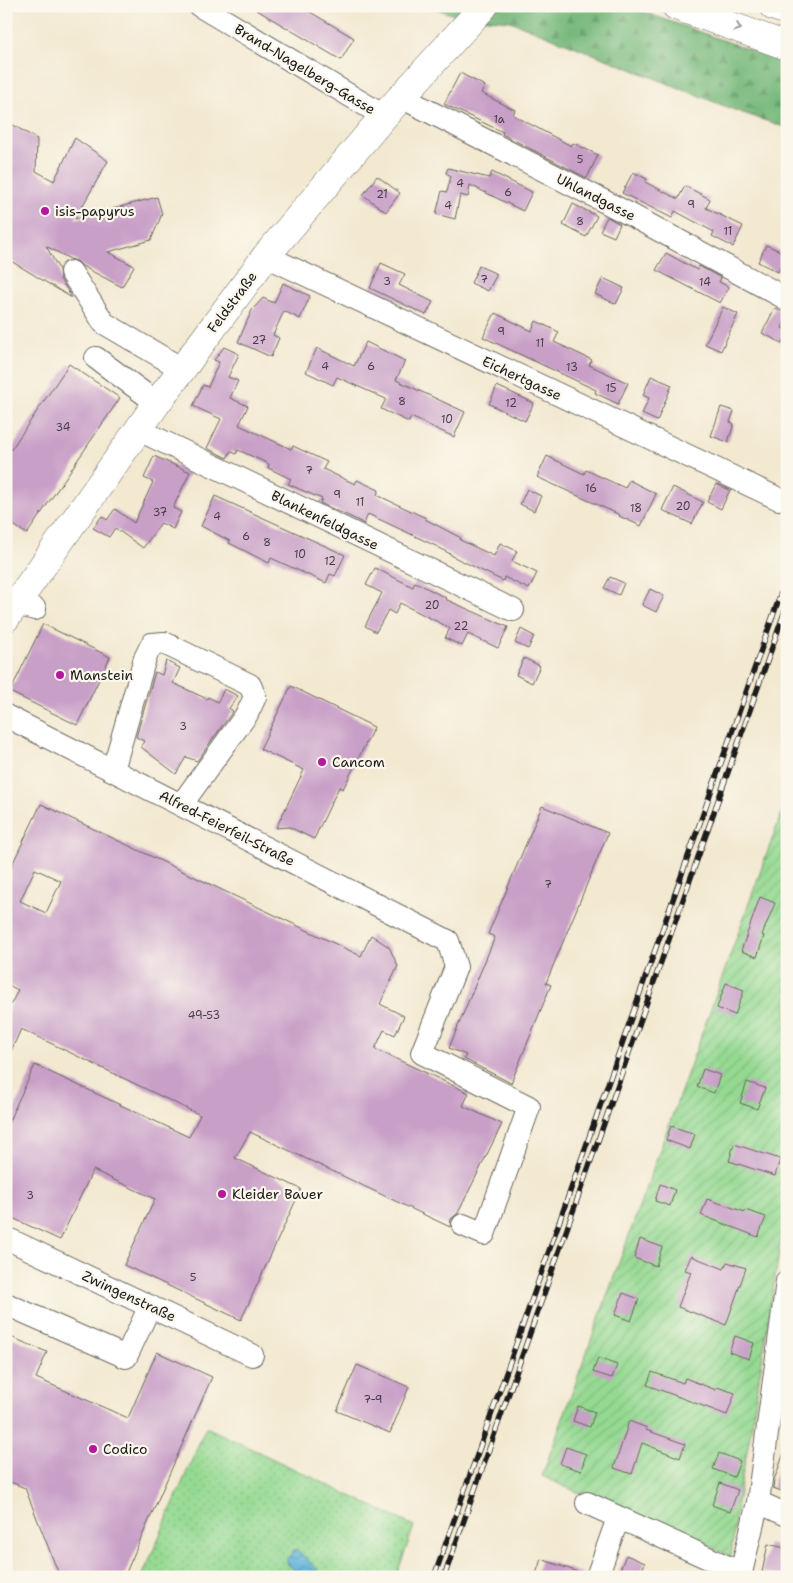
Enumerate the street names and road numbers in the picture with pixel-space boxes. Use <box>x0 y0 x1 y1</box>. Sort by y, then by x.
street label: Brand-Nagelberg-Gasse <box>231 20 379 118</box>
street label: Uhlandgasse <box>553 169 639 225</box>
street label: Feldstraße <box>203 268 261 336</box>
street label: Eichertgasse <box>479 352 565 404</box>
street label: Blankenfeldgasse <box>268 486 382 554</box>
street label: Alfred-Feierfeil-Straße <box>156 786 298 870</box>
street label: Zwingenstraße <box>79 1266 179 1326</box>

